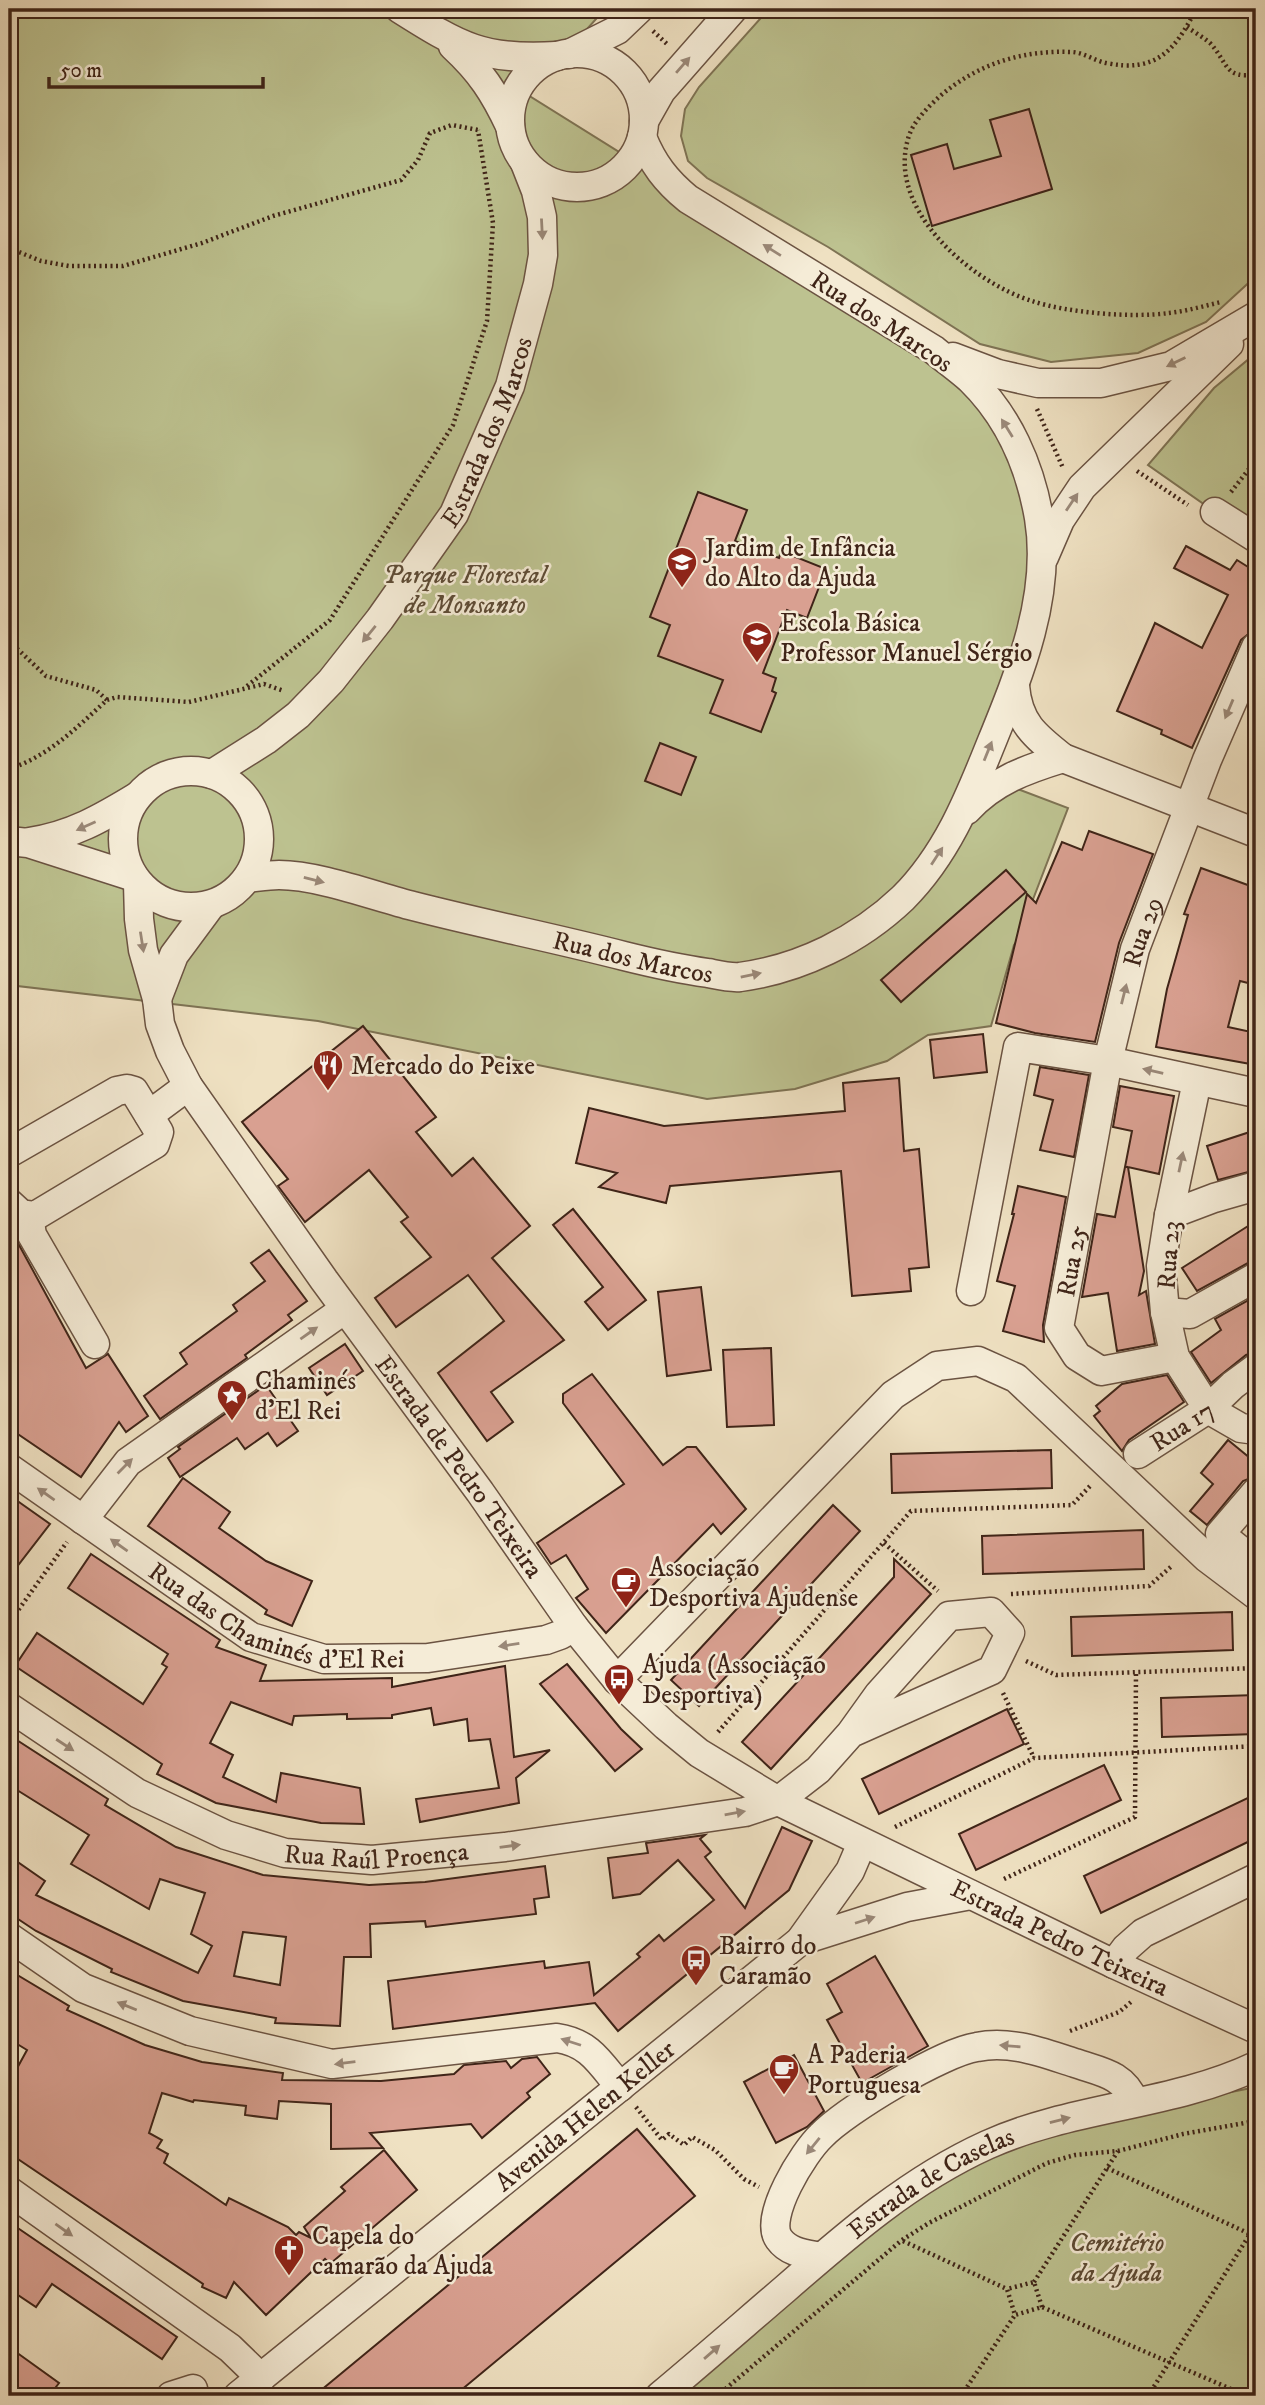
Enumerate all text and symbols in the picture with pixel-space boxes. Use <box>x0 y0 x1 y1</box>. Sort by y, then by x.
scale bar <box>49 46 262 90</box>
one-way arrow <box>675 57 690 74</box>
text: 50 m <box>60 58 102 84</box>
one-way arrow <box>537 218 548 240</box>
one-way arrow <box>762 244 781 257</box>
street label: Rua dos Marcos <box>804 264 959 381</box>
street label: Estrada dos Marcos <box>434 334 541 535</box>
one-way arrow <box>1166 356 1186 368</box>
one-way arrow <box>1000 418 1013 437</box>
one-way arrow <box>1065 493 1079 511</box>
place label: Jardim de Infância do Alto da Ajuda <box>703 532 896 595</box>
school or university icon: Jardim de Infância do Alto da Ajuda <box>665 545 699 589</box>
park label: Parque Florestal de Monsanto <box>383 559 550 622</box>
place label: Escola Básica Professor Manuel Sérgio <box>780 607 1033 670</box>
school or university icon: Escola Básica Professor Manuel Sérgio <box>740 620 774 664</box>
one-way arrow <box>362 625 377 642</box>
one-way arrow <box>1223 699 1234 720</box>
one-way arrow <box>983 740 994 761</box>
one-way arrow <box>75 821 96 832</box>
one-way arrow <box>930 846 943 865</box>
one-way arrow <box>303 875 325 886</box>
street label: Rua 29 <box>1116 893 1171 970</box>
street label: Rua dos Marcos <box>549 924 716 992</box>
one-way arrow <box>137 931 148 953</box>
one-way arrow <box>740 969 762 980</box>
one-way arrow <box>1119 983 1130 1005</box>
restaurant icon: Mercado do Peixe <box>311 1048 345 1092</box>
place label: Mercado do Peixe <box>351 1050 535 1083</box>
one-way arrow <box>1142 1065 1164 1076</box>
one-way arrow <box>1175 1151 1186 1173</box>
street label: Rua 23 <box>1151 1220 1188 1291</box>
street label: Rua 25 <box>1050 1223 1096 1300</box>
one-way arrow <box>300 1326 318 1340</box>
street label: Estrada de Pedro Teixeira <box>367 1349 550 1585</box>
place label: Chaminés d'El Rei <box>255 1365 356 1428</box>
place icon: Chaminés d'El Rei <box>215 1378 249 1422</box>
street label: Rua 17 <box>1144 1394 1221 1460</box>
one-way arrow <box>116 1459 133 1475</box>
one-way arrow <box>37 1487 55 1501</box>
one-way arrow <box>110 1538 128 1552</box>
place label: Associação Desportiva Ajudense <box>649 1552 858 1615</box>
street label: Rua das Chaminés d'El Rei <box>141 1555 405 1677</box>
cafe icon: Associação Desportiva Ajudense <box>609 1565 643 1609</box>
one-way arrow <box>498 1640 520 1651</box>
place label: Ajuda (Associação Desportiva) <box>642 1649 826 1712</box>
bus stop icon: Ajuda (Associação Desportiva) <box>602 1662 636 1706</box>
one-way arrow <box>55 1739 75 1752</box>
one-way arrow <box>724 1807 746 1818</box>
street label: Rua Raúl Proença <box>283 1836 470 1878</box>
one-way arrow <box>499 1841 521 1852</box>
street label: Estrada Pedro Teixeira <box>945 1872 1174 2005</box>
one-way arrow <box>855 1914 876 1925</box>
place label: Bairro do Caramão <box>719 1930 816 1993</box>
bus stop icon: Bairro do Caramão <box>679 1943 713 1987</box>
one-way arrow <box>116 2000 137 2011</box>
street label: Avenida Helen Keller <box>489 2033 683 2199</box>
one-way arrow <box>560 2036 581 2046</box>
place label: A Paderia Portuguesa <box>807 2039 920 2102</box>
one-way arrow <box>999 2040 1021 2051</box>
cafe icon: A Paderia Portuguesa <box>767 2052 801 2096</box>
one-way arrow <box>334 2057 356 2068</box>
one-way arrow <box>1049 2114 1071 2125</box>
street label: Estrada de Caselas <box>841 2121 1019 2247</box>
one-way arrow <box>805 2136 820 2154</box>
place label: Capela do camarão da Ajuda <box>312 2220 493 2283</box>
one-way arrow <box>55 2223 73 2237</box>
park label: Cemitério da Ajuda <box>1070 2227 1164 2290</box>
church icon: Capela do camarão da Ajuda <box>272 2233 306 2277</box>
one-way arrow <box>703 2345 720 2360</box>

